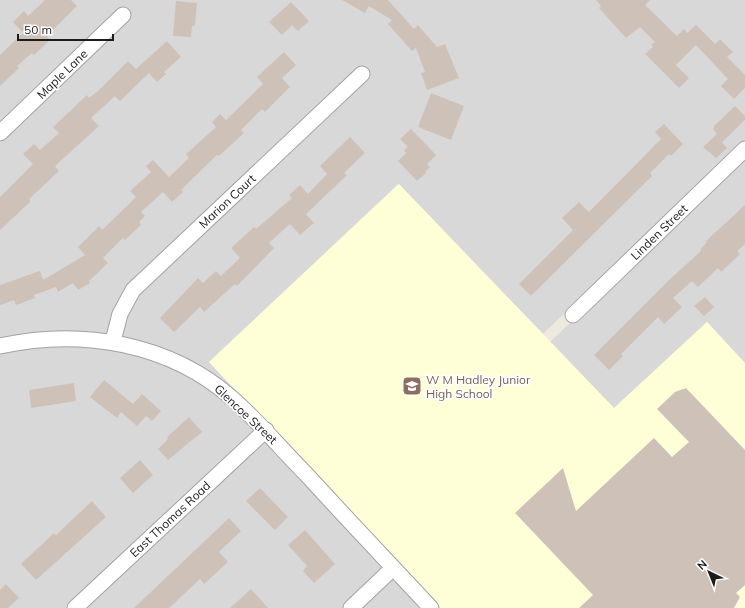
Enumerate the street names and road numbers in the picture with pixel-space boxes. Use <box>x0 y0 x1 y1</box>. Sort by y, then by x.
street label: Maple Lane <box>34 46 90 102</box>
street label: Marion Court <box>195 171 259 231</box>
street label: Linden Street <box>627 201 691 263</box>
street label: Glencoe Street <box>211 381 281 447</box>
street label: East Thomas Road <box>127 478 213 560</box>

